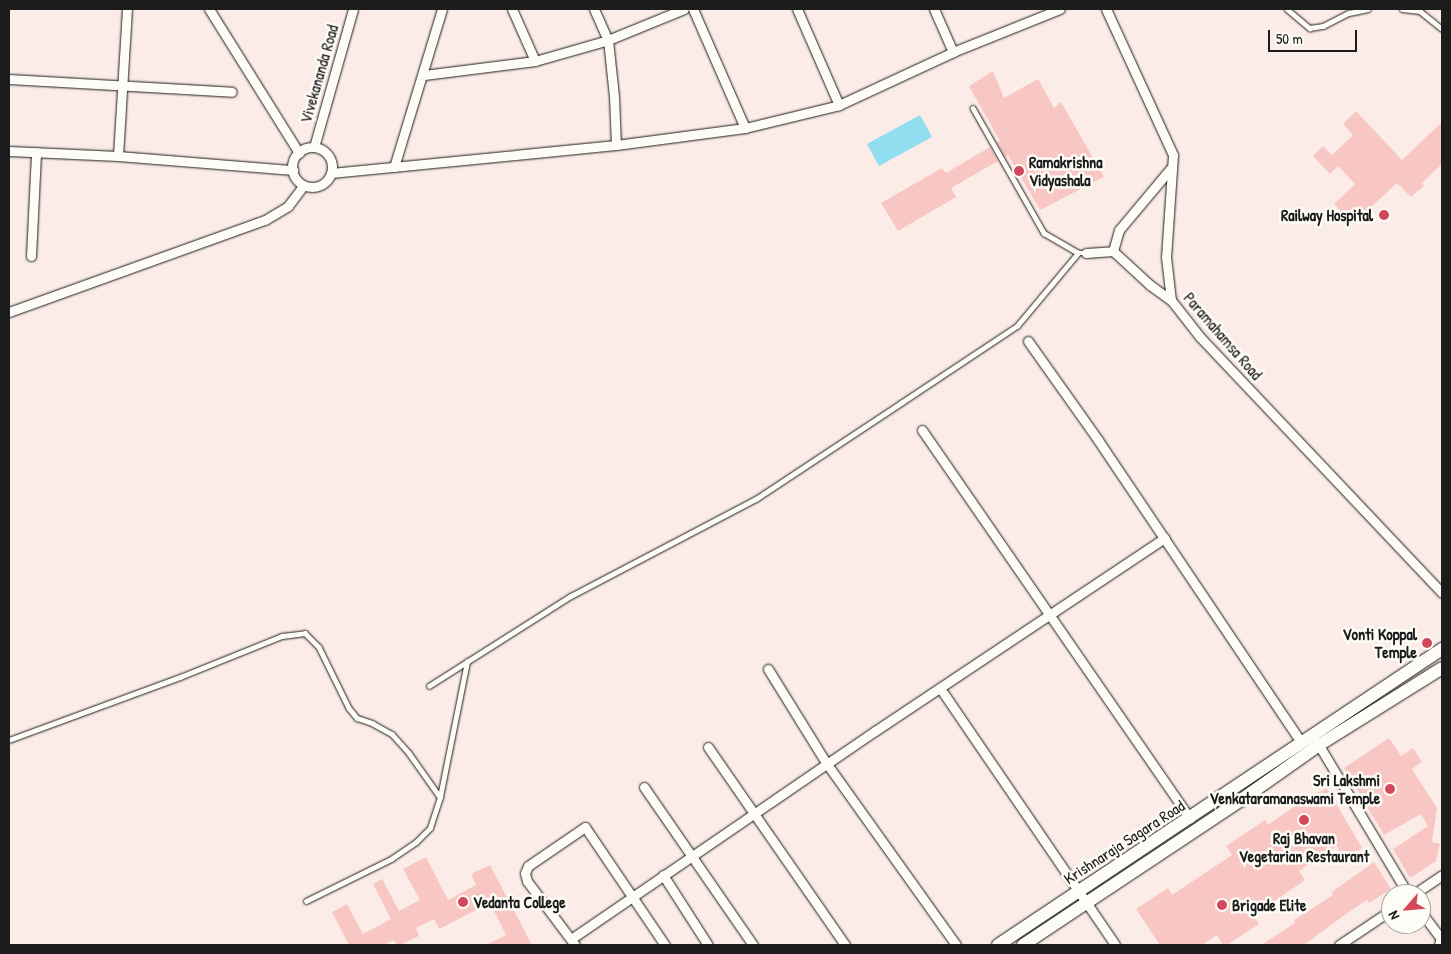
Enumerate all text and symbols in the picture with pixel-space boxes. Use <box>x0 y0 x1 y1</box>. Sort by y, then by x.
scale bar <box>1271 20 1360 52</box>
street label: Vivekananda Road <box>296 23 342 125</box>
text: 50 m <box>1276 28 1303 49</box>
place label: Ramakrishna Vidyashala <box>1029 152 1102 190</box>
marker: Ramakrishna Vidyashala <box>1013 165 1025 177</box>
place label: Railway Hospital <box>1281 205 1373 225</box>
marker: Railway Hospital <box>1377 208 1391 222</box>
street label: Paramahamsa Road <box>1180 288 1266 384</box>
place label: Vonti Koppal Temple <box>1343 624 1417 662</box>
marker: Vonti Koppal Temple <box>1421 637 1433 649</box>
place label: Sri Lakshmi Venkataramanaswami Temple <box>1209 770 1380 808</box>
marker: Sri Lakshmi Venkataramanaswami Temple <box>1384 783 1396 795</box>
street label: Krishnaraja Sagara Road <box>1060 796 1188 888</box>
marker: Raj Bhavan Vegetarian Restaurant <box>1298 814 1310 826</box>
place label: Raj Bhavan Vegetarian Restaurant <box>1239 828 1369 866</box>
north arrow <box>1381 884 1431 934</box>
place label: Vedanta College <box>473 892 566 912</box>
place label: Brigade Elite <box>1232 895 1306 915</box>
marker: Vedanta College <box>457 896 469 908</box>
marker: Brigade Elite <box>1216 899 1228 911</box>
text: N <box>1383 908 1403 923</box>

